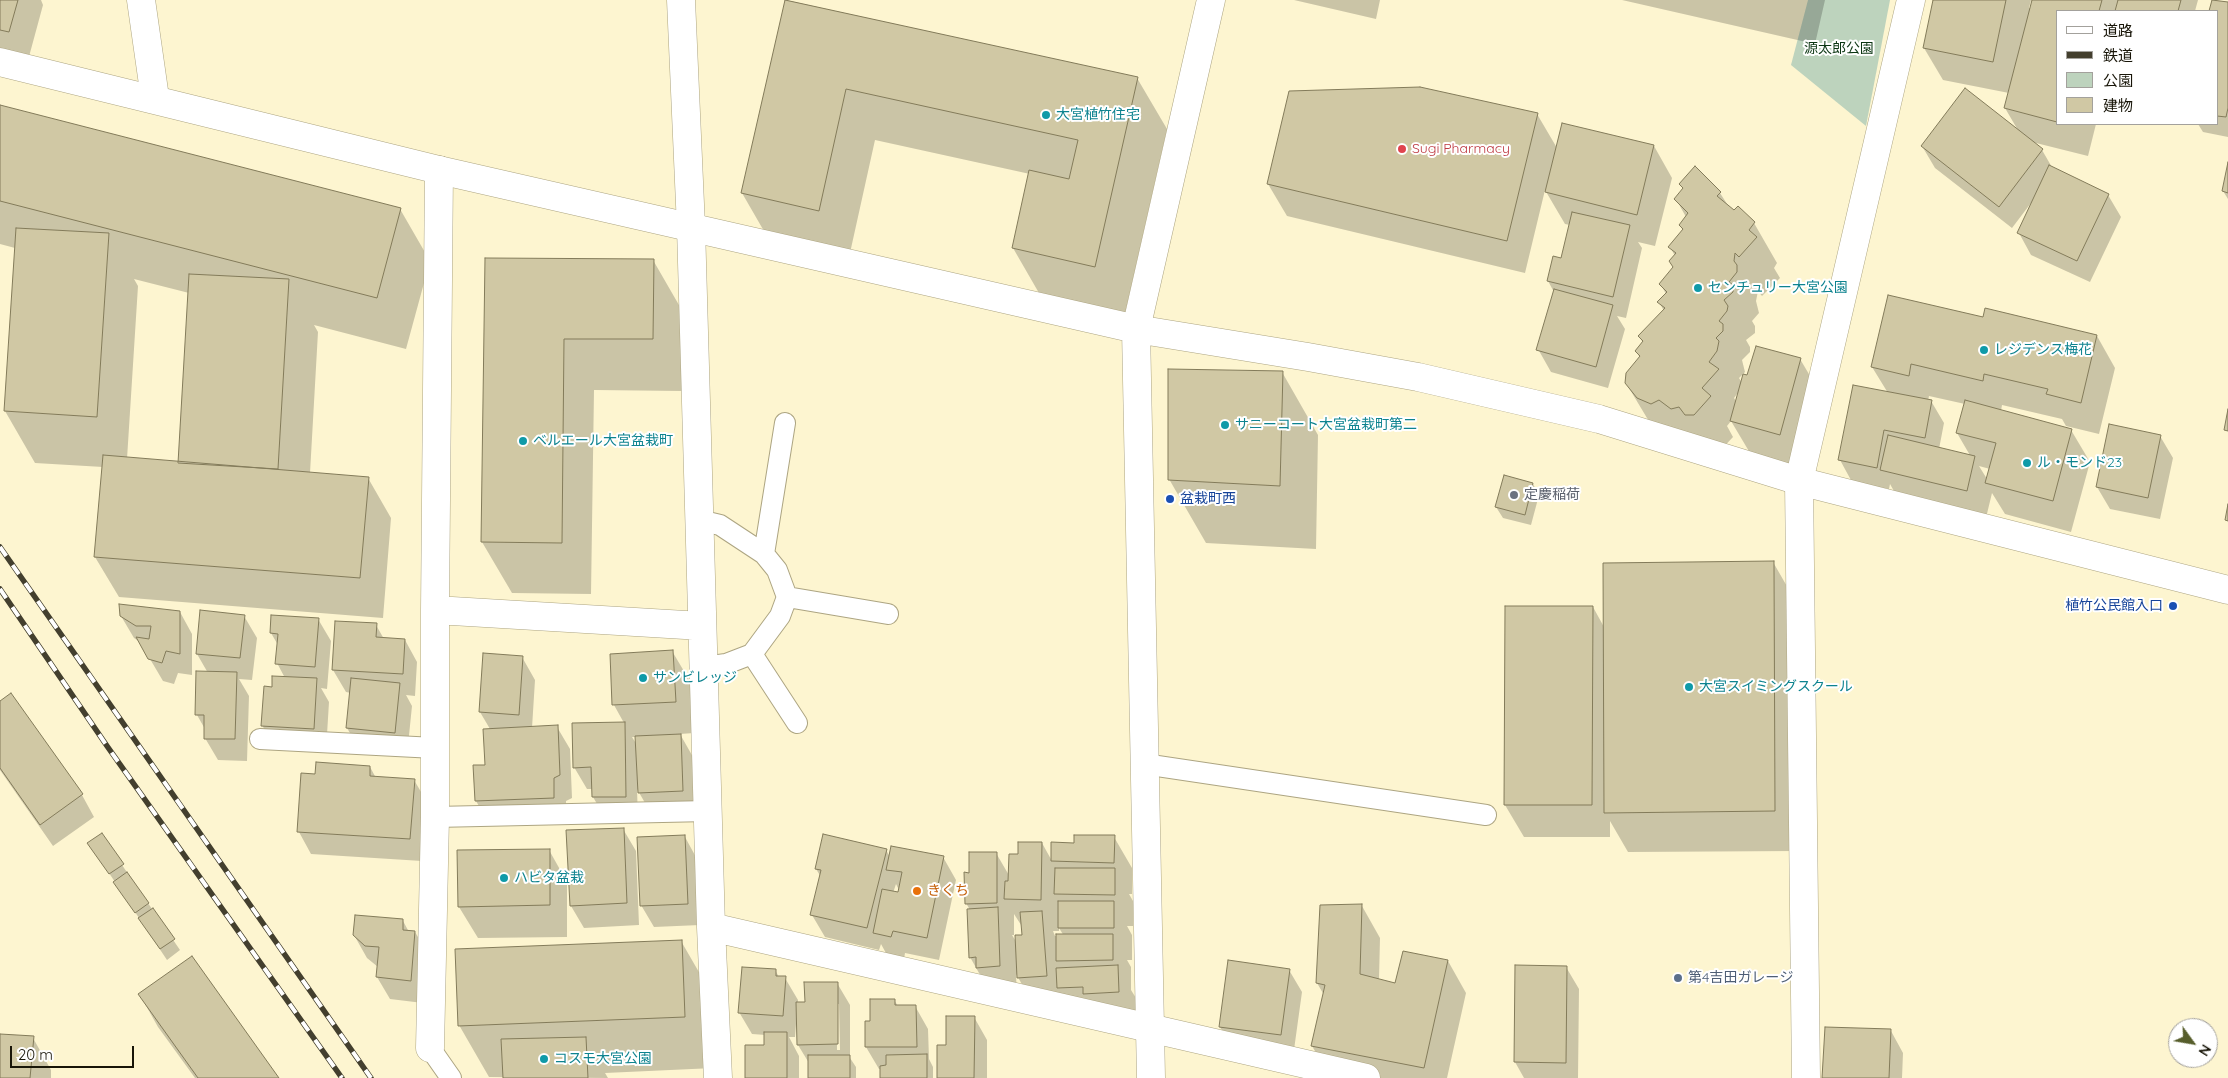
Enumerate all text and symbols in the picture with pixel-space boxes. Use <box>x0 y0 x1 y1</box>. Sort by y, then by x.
legend <box>2056 10 2218 125</box>
text: 道路 <box>2103 21 2133 40</box>
park label: 源太郎公園 <box>1804 41 1874 57</box>
text: 鉄道 <box>2103 46 2133 65</box>
text: 公園 <box>2103 71 2133 90</box>
text: 建物 <box>2103 96 2133 115</box>
place label: 大宮植竹住宅 <box>1056 107 1140 123</box>
marker: 大宮植竹住宅 <box>1040 109 1052 121</box>
place label: Sugi Pharmacy <box>1412 141 1510 157</box>
marker: Sugi Pharmacy <box>1396 143 1408 155</box>
place label: センチュリー大宮公園 <box>1708 280 1848 296</box>
marker: センチュリー大宮公園 <box>1692 282 1704 294</box>
place label: レジデンス梅花 <box>1994 342 2092 358</box>
marker: レジデンス梅花 <box>1978 344 1990 356</box>
place label: サニーコート大宮盆栽町第二 <box>1235 417 1417 433</box>
marker: サニーコート大宮盆栽町第二 <box>1219 419 1231 431</box>
place label: ベルエール大宮盆栽町 <box>533 433 673 449</box>
marker: ベルエール大宮盆栽町 <box>517 435 529 447</box>
place label: ル・モンド23 <box>2037 455 2122 471</box>
marker: ル・モンド23 <box>2021 457 2033 469</box>
place label: 定慶稲荷 <box>1524 487 1580 503</box>
marker: 定慶稲荷 <box>1508 489 1520 501</box>
place label: 盆栽町西 <box>1180 491 1236 507</box>
marker: 盆栽町西 <box>1164 493 1176 505</box>
place label: 植竹公民館入口 <box>2065 598 2163 614</box>
marker: 植竹公民館入口 <box>2167 600 2179 612</box>
place label: サンビレッジ <box>653 670 737 686</box>
marker: サンビレッジ <box>637 672 649 684</box>
place label: 大宮スイミングスクール <box>1699 679 1853 695</box>
marker: 大宮スイミングスクール <box>1683 681 1695 693</box>
place label: ハビタ盆栽 <box>514 870 584 886</box>
marker: ハビタ盆栽 <box>498 872 510 884</box>
place label: きくち <box>927 883 969 899</box>
marker: きくち <box>911 885 923 897</box>
place label: 第4吉田ガレージ <box>1688 970 1793 986</box>
marker: 第4吉田ガレージ <box>1672 972 1684 984</box>
north arrow <box>2168 1018 2218 1068</box>
scale bar <box>12 1036 136 1068</box>
text: N <box>2195 1041 2215 1060</box>
text: 20 m <box>18 1045 53 1064</box>
place label: コスモ大宮公園 <box>554 1051 652 1067</box>
marker: コスモ大宮公園 <box>538 1053 550 1065</box>

